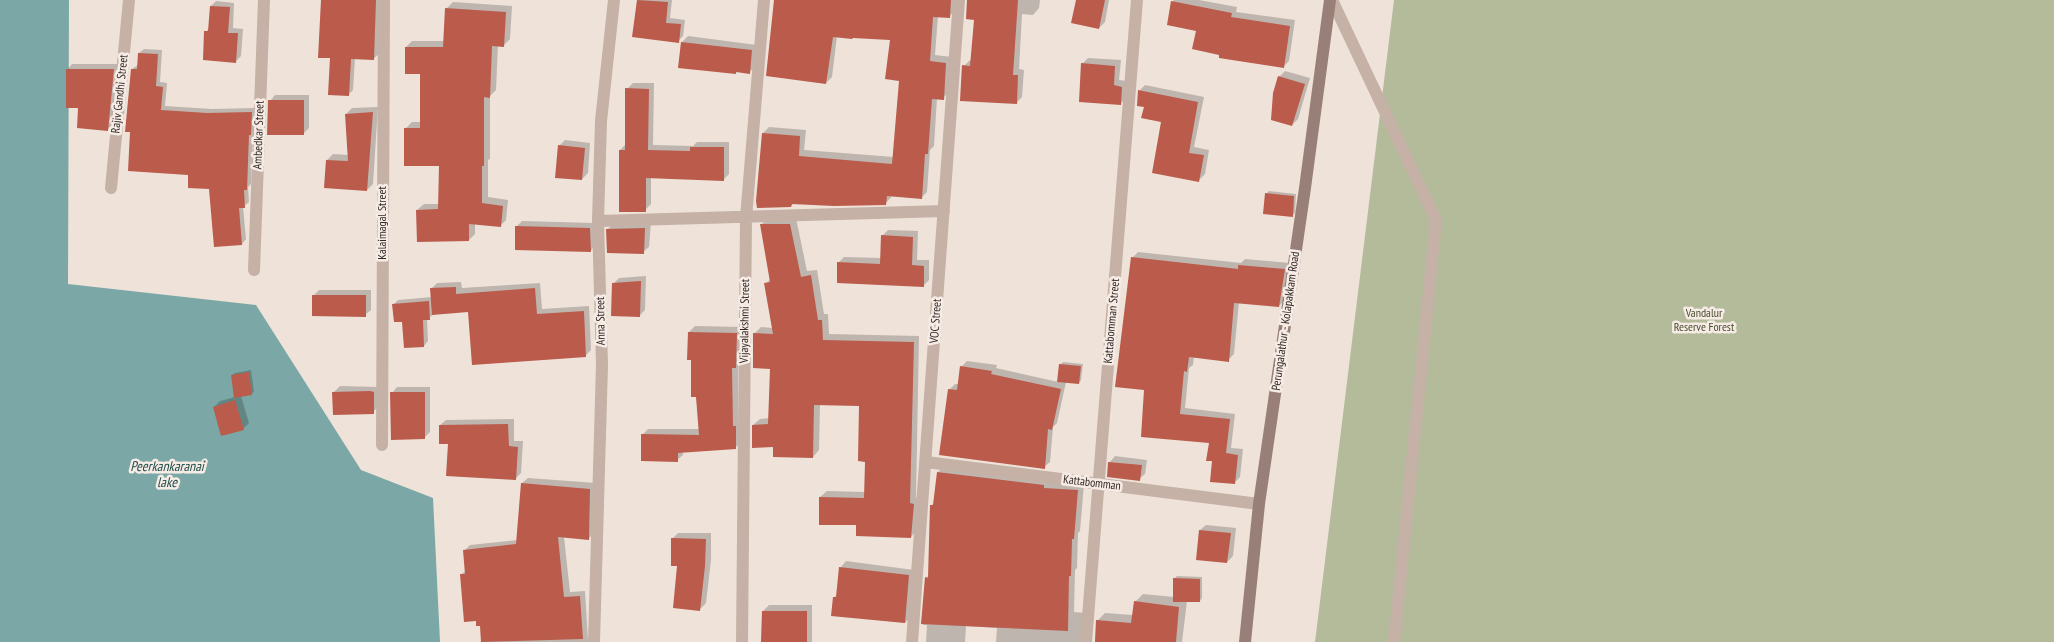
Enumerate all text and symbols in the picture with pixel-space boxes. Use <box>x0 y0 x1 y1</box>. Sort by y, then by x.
street label: Rajiv Gandhi Street <box>109 54 131 134</box>
street label: Ambedkar Street <box>251 100 267 170</box>
street label: Kalaimagal Street <box>376 186 390 260</box>
street label: Perungalathur - Kolapakkam Road <box>1269 251 1303 391</box>
street label: Kattabomman Street <box>1101 278 1123 364</box>
street label: Vijayalakshmi Street <box>737 279 753 363</box>
street label: Anna Street <box>593 297 609 345</box>
street label: VOC Street <box>927 298 945 344</box>
park label: Vandalur Reserve Forest <box>1674 307 1734 335</box>
water label: Peerkankaranai lake <box>130 459 204 492</box>
street label: Kattabomman <box>1062 472 1122 494</box>

